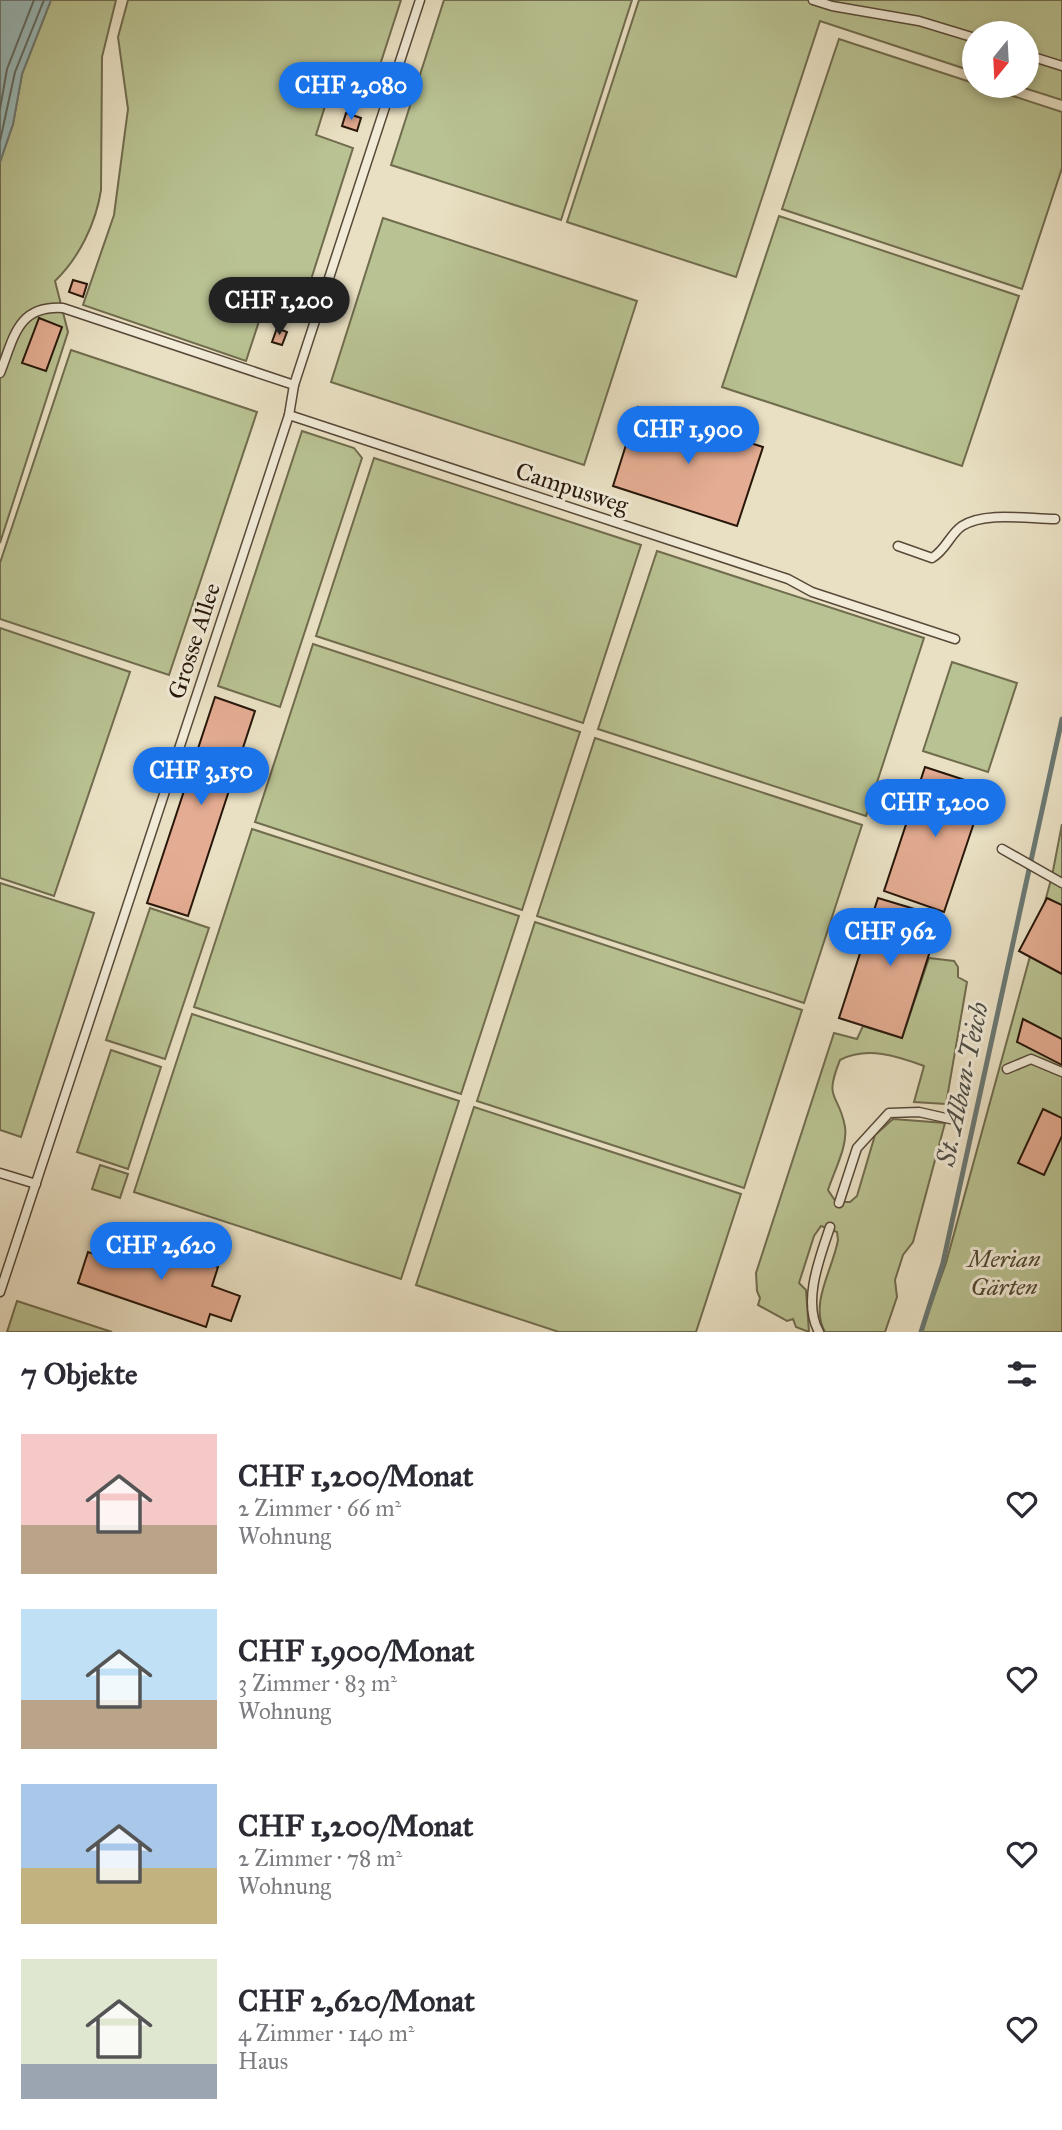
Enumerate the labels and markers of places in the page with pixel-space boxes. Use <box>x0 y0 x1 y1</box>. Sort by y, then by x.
pin: CHF 2,080 <box>271 62 431 122</box>
pin: CHF 1,200 <box>199 278 359 337</box>
pin: CHF 1,900 <box>608 406 768 466</box>
pin: CHF 3,150 <box>121 748 281 807</box>
pin: CHF 1,200 <box>855 780 1015 839</box>
pin: CHF 962 <box>825 908 955 968</box>
pin: CHF 2,620 <box>81 1222 241 1282</box>

